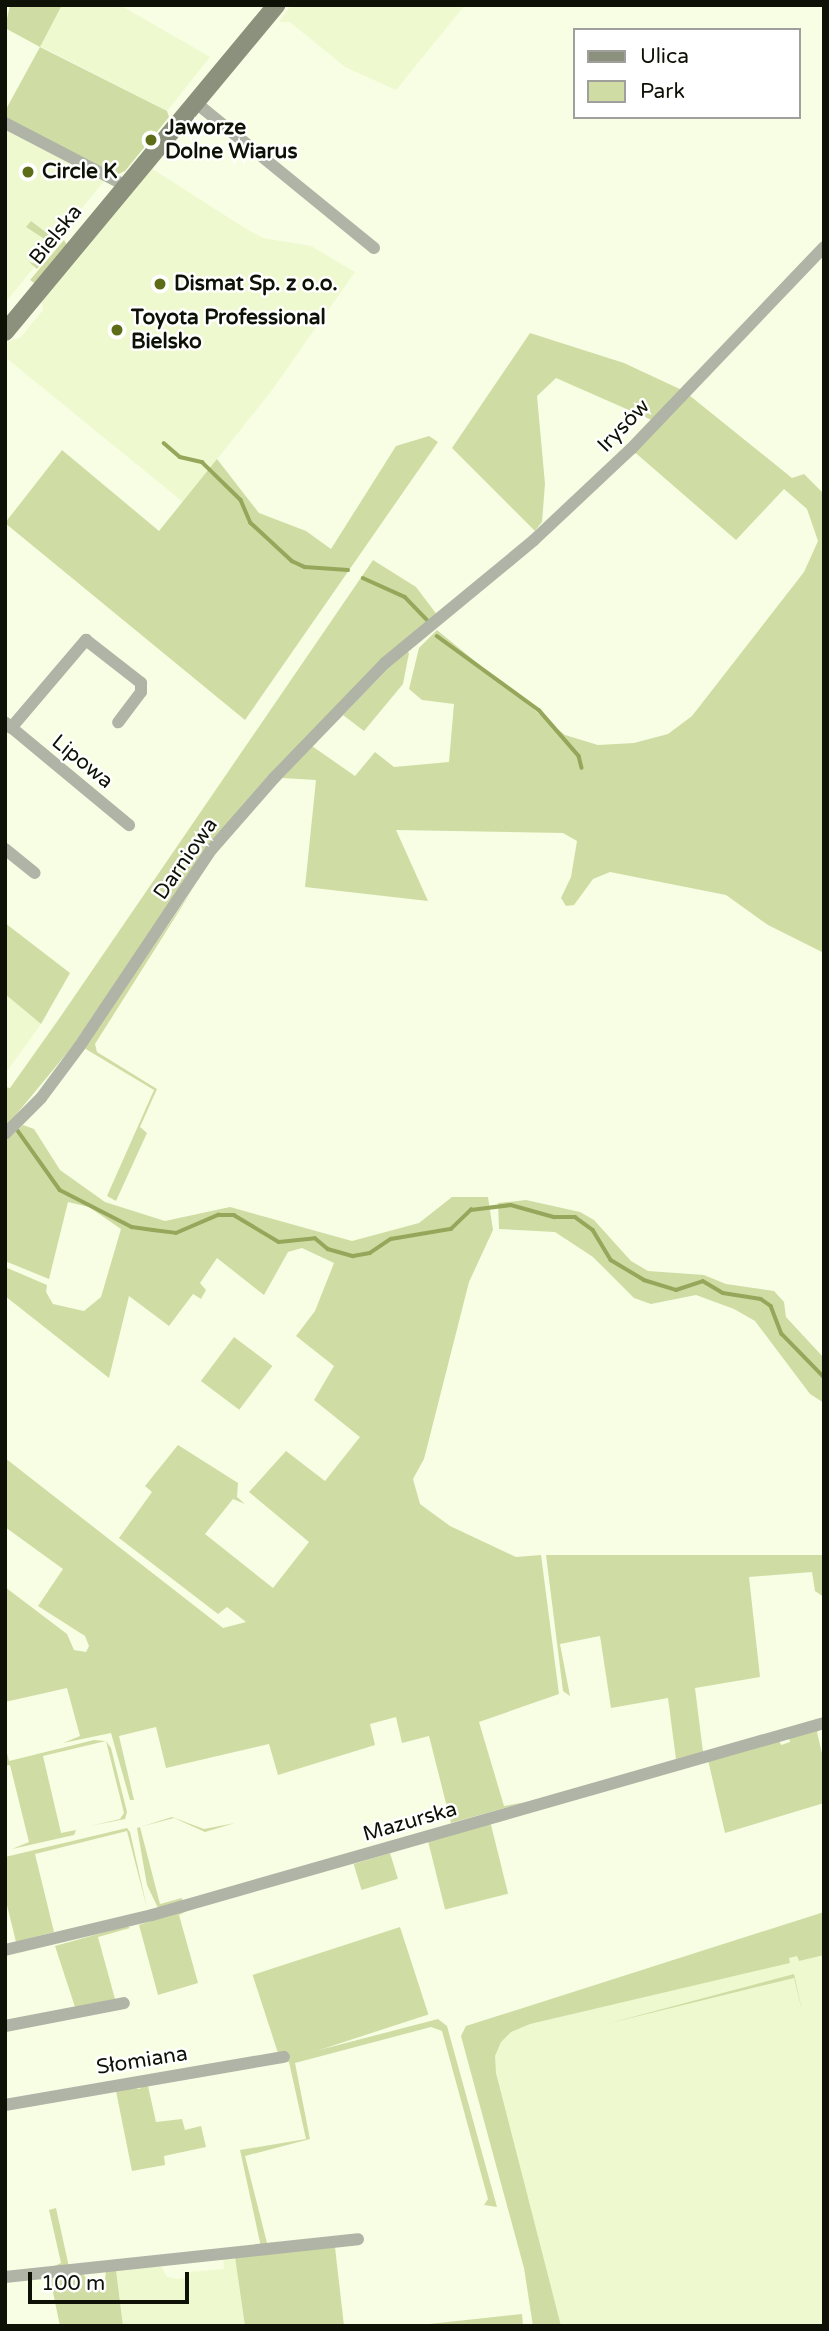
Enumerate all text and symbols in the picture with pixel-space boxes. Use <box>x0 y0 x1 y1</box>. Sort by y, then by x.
legend <box>574 28 801 119</box>
text: Ulica <box>640 44 689 69</box>
text: Park <box>640 79 685 104</box>
place label: Jaworze Dolne Wiarus <box>165 115 297 165</box>
marker: Jaworze Dolne Wiarus <box>143 132 159 148</box>
place label: Circle K <box>42 159 117 185</box>
marker: Circle K <box>20 164 36 180</box>
street label: Bielska <box>24 200 88 270</box>
place label: Dismat Sp. z o.o. <box>174 271 338 297</box>
marker: Dismat Sp. z o.o. <box>152 276 168 292</box>
place label: Toyota Professional Bielsko <box>131 305 326 355</box>
marker: Toyota Professional Bielsko <box>109 322 125 338</box>
street label: Irysów <box>593 394 655 458</box>
street label: Lipowa <box>46 730 118 794</box>
street label: Darniowa <box>149 813 223 905</box>
street label: Mazurska <box>360 1797 460 1847</box>
street label: Słomiana <box>95 2041 189 2081</box>
scale bar <box>32 2258 192 2302</box>
text: 100 m <box>41 2271 105 2296</box>

